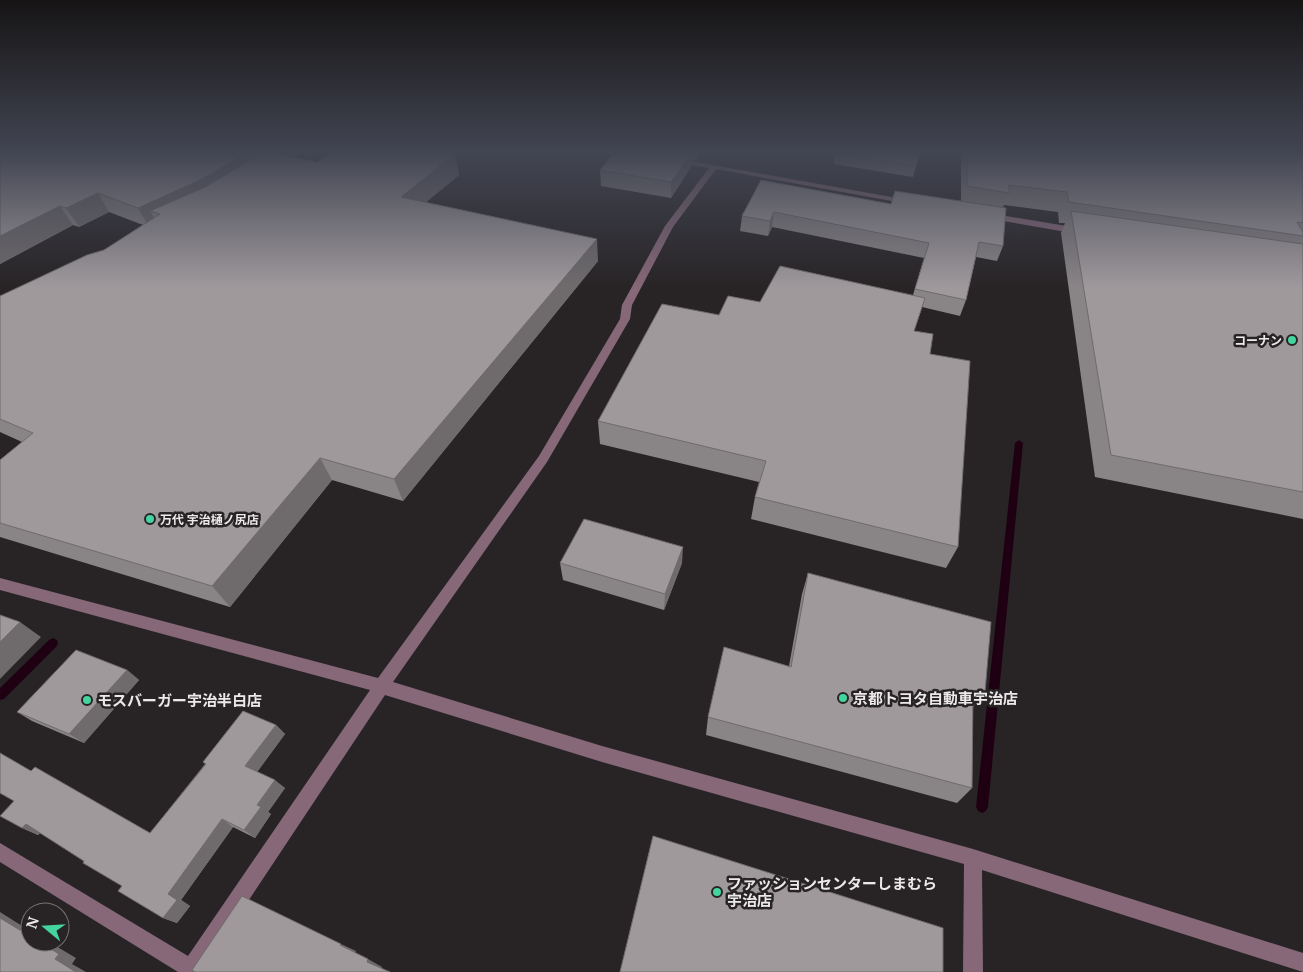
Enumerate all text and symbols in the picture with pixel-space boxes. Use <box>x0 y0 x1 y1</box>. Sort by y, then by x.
place label: コーナン <box>1234 333 1282 348</box>
marker: コーナン <box>1286 334 1298 346</box>
place label: 万代 宇治樋ノ尻店 <box>160 512 259 527</box>
marker: 万代 宇治樋ノ尻店 <box>144 513 156 525</box>
place label: 京都トヨタ自動車宇治店 <box>853 689 1018 708</box>
place label: モスバーガー宇治半白店 <box>97 691 262 710</box>
marker: 京都トヨタ自動車宇治店 <box>837 692 849 704</box>
marker: モスバーガー宇治半白店 <box>81 694 93 706</box>
place label: ファッションセンターしまむら 宇治店 <box>727 874 937 910</box>
marker: ファッションセンターしまむら 宇治店 <box>711 886 723 898</box>
north arrow <box>20 902 70 952</box>
text: N <box>22 915 43 931</box>

